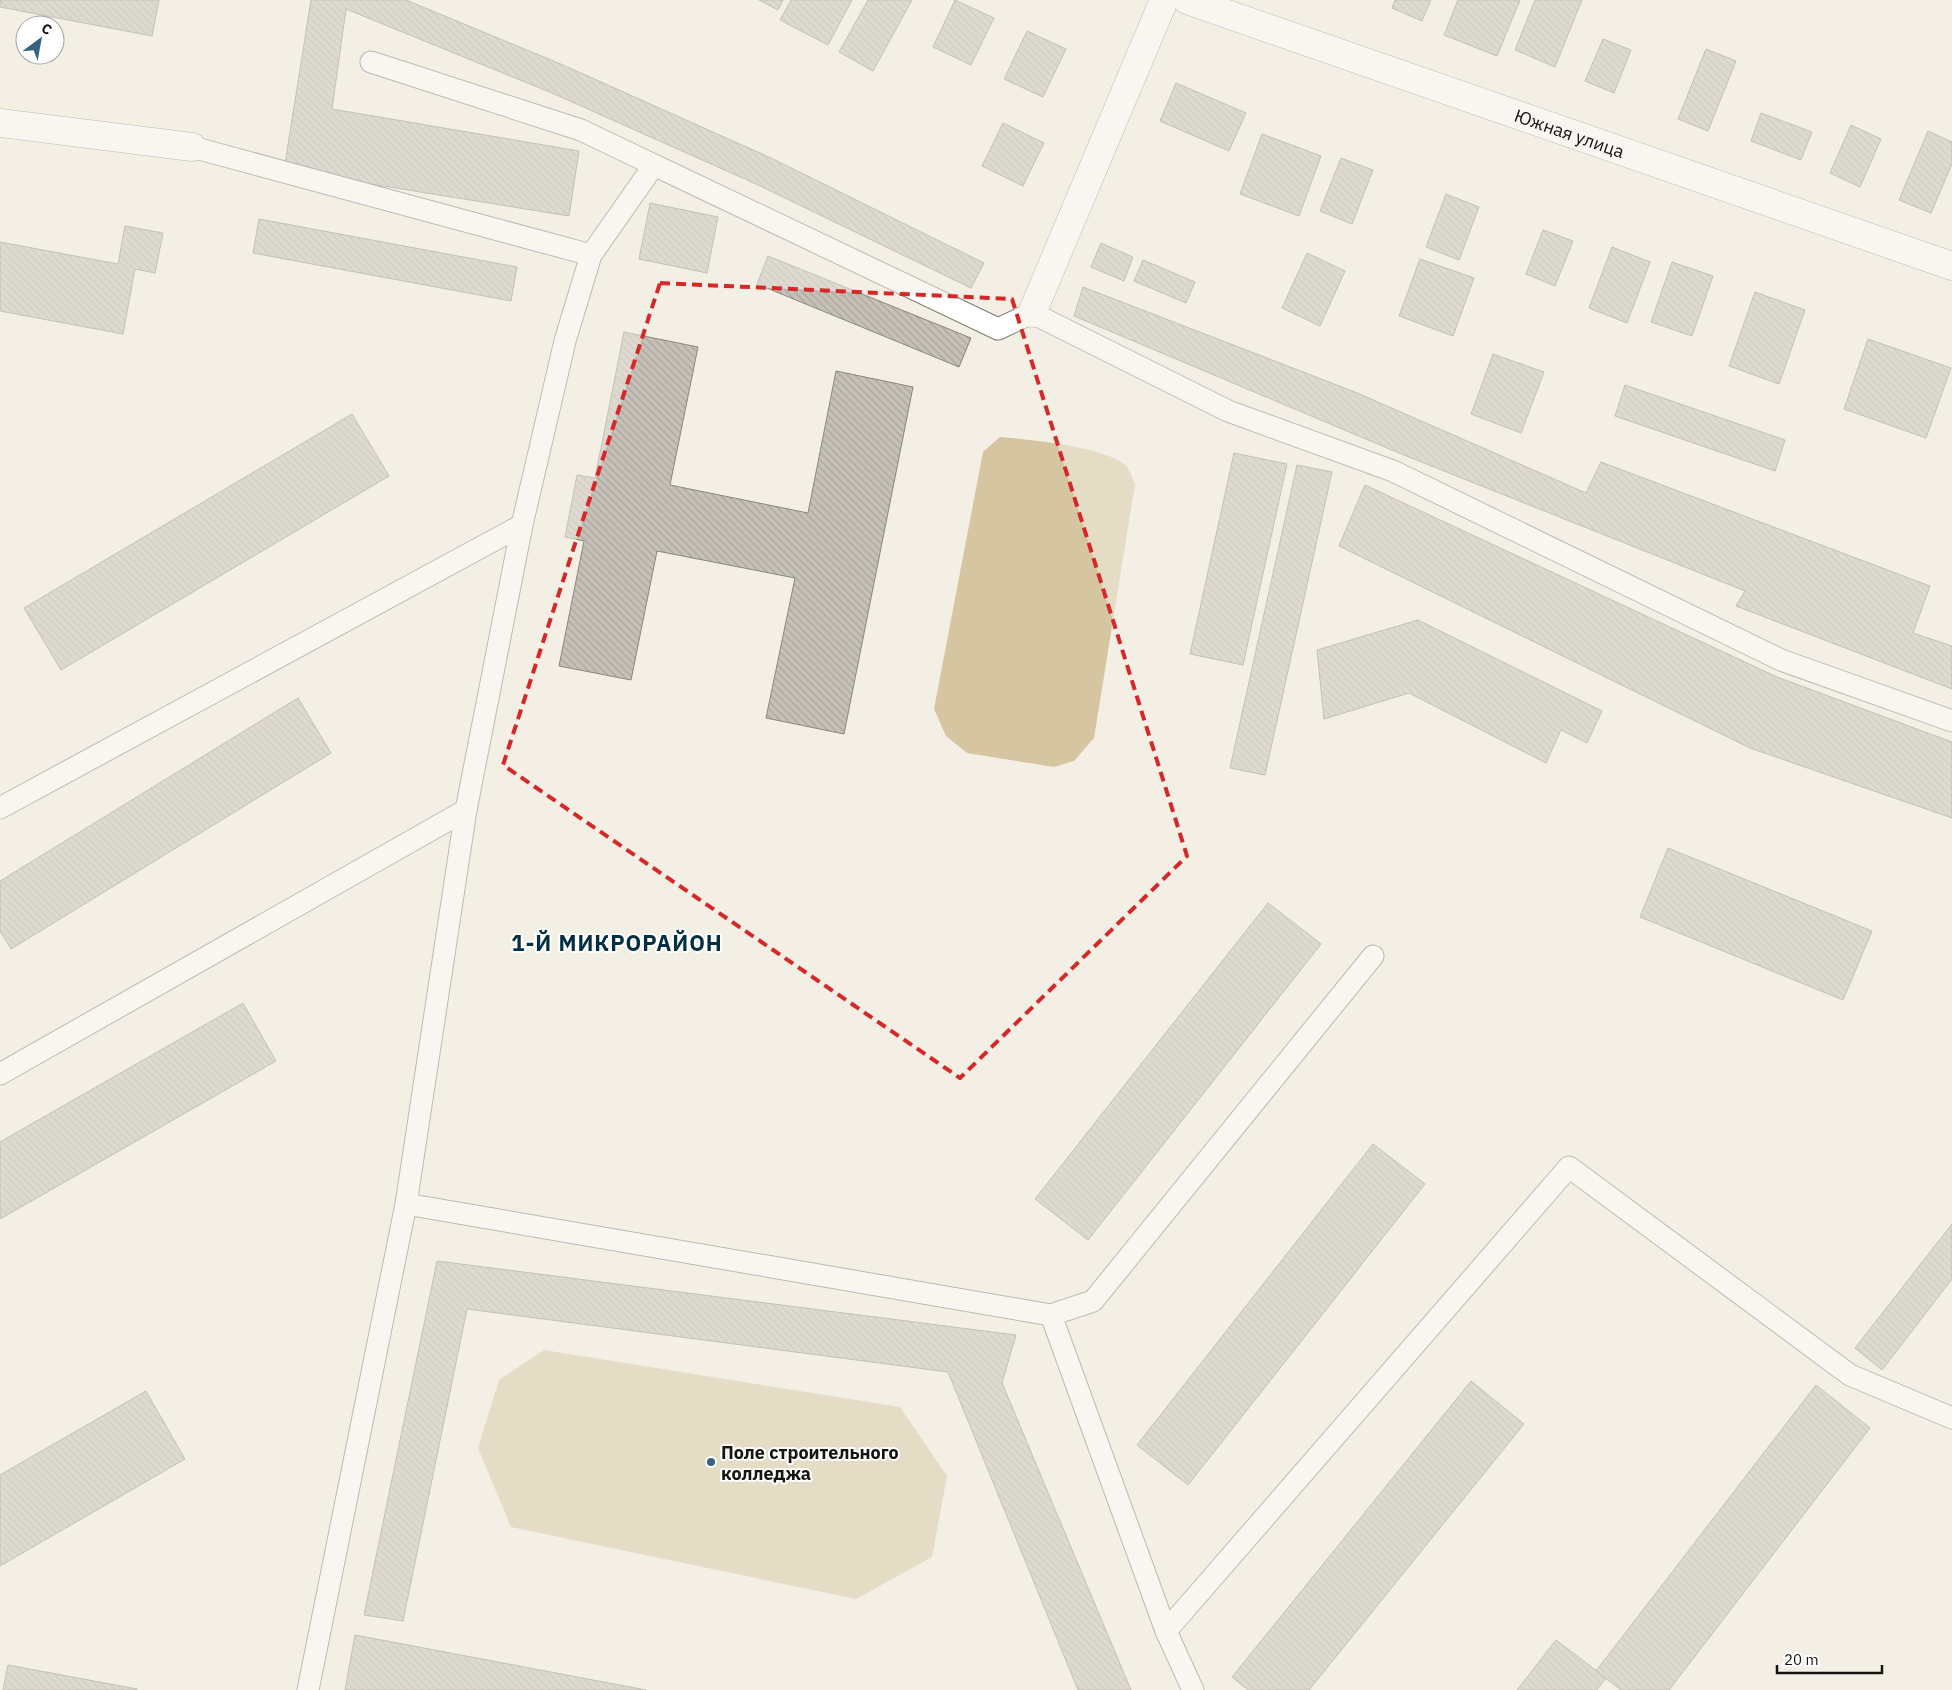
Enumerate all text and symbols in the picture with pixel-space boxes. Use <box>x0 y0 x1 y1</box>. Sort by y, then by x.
north arrow <box>15 15 65 65</box>
text: С <box>38 19 56 39</box>
street label: Южная улица <box>1511 103 1628 163</box>
district label: 1-Й МИКРОРАЙОН <box>511 928 723 957</box>
place label: Поле строительного колледжа <box>721 1441 899 1485</box>
marker: Поле строительного колледжа <box>705 1456 717 1468</box>
scale bar <box>1777 1642 1882 1674</box>
text: 20 m <box>1784 1650 1819 1669</box>

